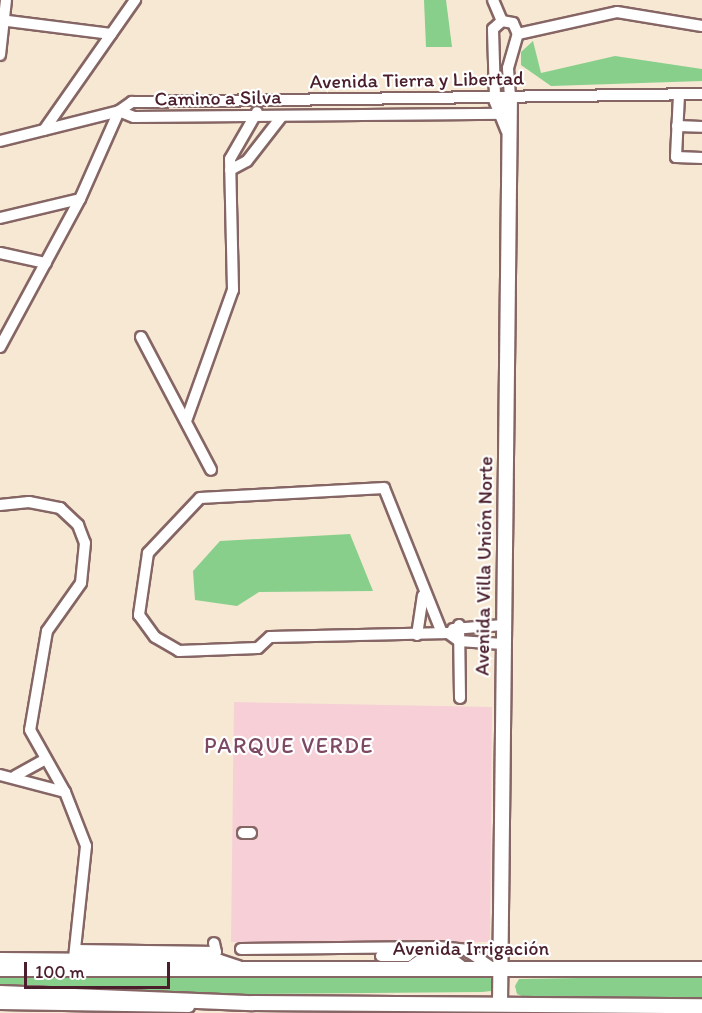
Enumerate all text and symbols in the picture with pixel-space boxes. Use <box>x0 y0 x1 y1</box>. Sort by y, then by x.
street label: Avenida Tierra y Libertad <box>310 66 524 94</box>
street label: Camino a Silva <box>155 85 281 111</box>
street label: Avenida Villa Unión Norte <box>470 456 498 676</box>
district label: PARQUE VERDE <box>204 733 374 759</box>
street label: Avenida Irrigación <box>393 936 549 960</box>
scale bar <box>27 950 172 988</box>
text: 100 m <box>35 961 85 983</box>

